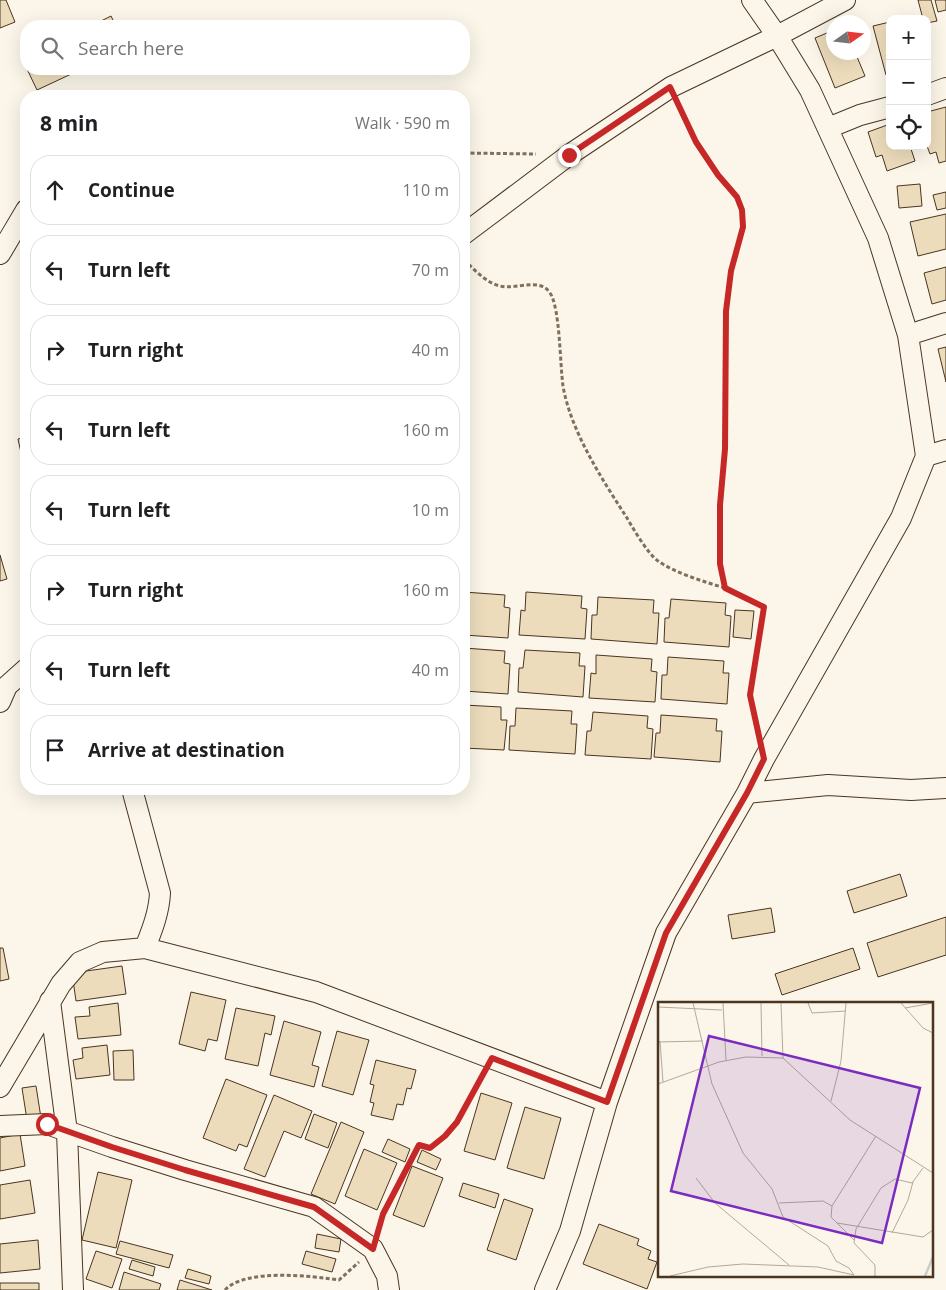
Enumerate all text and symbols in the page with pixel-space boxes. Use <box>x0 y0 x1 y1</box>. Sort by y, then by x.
north arrow <box>826 15 871 60</box>
map controls <box>886 15 931 150</box>
button: + <box>886 15 931 60</box>
search box <box>20 20 470 75</box>
icon: search <box>38 34 66 62</box>
text: Search here <box>78 35 184 61</box>
button: − <box>886 60 931 105</box>
button: locate <box>886 105 931 150</box>
text: 8 min <box>40 109 98 137</box>
text: Walk · 590 m <box>355 112 450 134</box>
route end <box>558 144 581 167</box>
icon: ahead <box>41 176 69 204</box>
text: Continue <box>88 177 175 203</box>
text: 110 m <box>403 179 449 201</box>
icon: left <box>41 256 69 284</box>
text: Turn left <box>88 257 170 283</box>
text: 70 m <box>412 259 449 281</box>
icon: right <box>41 336 69 364</box>
text: Turn right <box>88 337 183 363</box>
text: 40 m <box>412 339 449 361</box>
icon: left <box>41 416 69 444</box>
text: Turn left <box>88 417 170 443</box>
text: 160 m <box>403 419 449 441</box>
icon: left <box>41 496 69 524</box>
text: Turn left <box>88 497 170 523</box>
text: 10 m <box>412 499 449 521</box>
icon: right <box>41 576 69 604</box>
text: Turn right <box>88 577 183 603</box>
text: 160 m <box>403 579 449 601</box>
icon: left <box>41 656 69 684</box>
text: Turn left <box>88 657 170 683</box>
text: 40 m <box>412 659 449 681</box>
icon: arrive <box>41 736 69 764</box>
text: Arrive at destination <box>88 737 285 763</box>
inset map <box>658 1002 934 1278</box>
route start <box>36 1113 59 1136</box>

